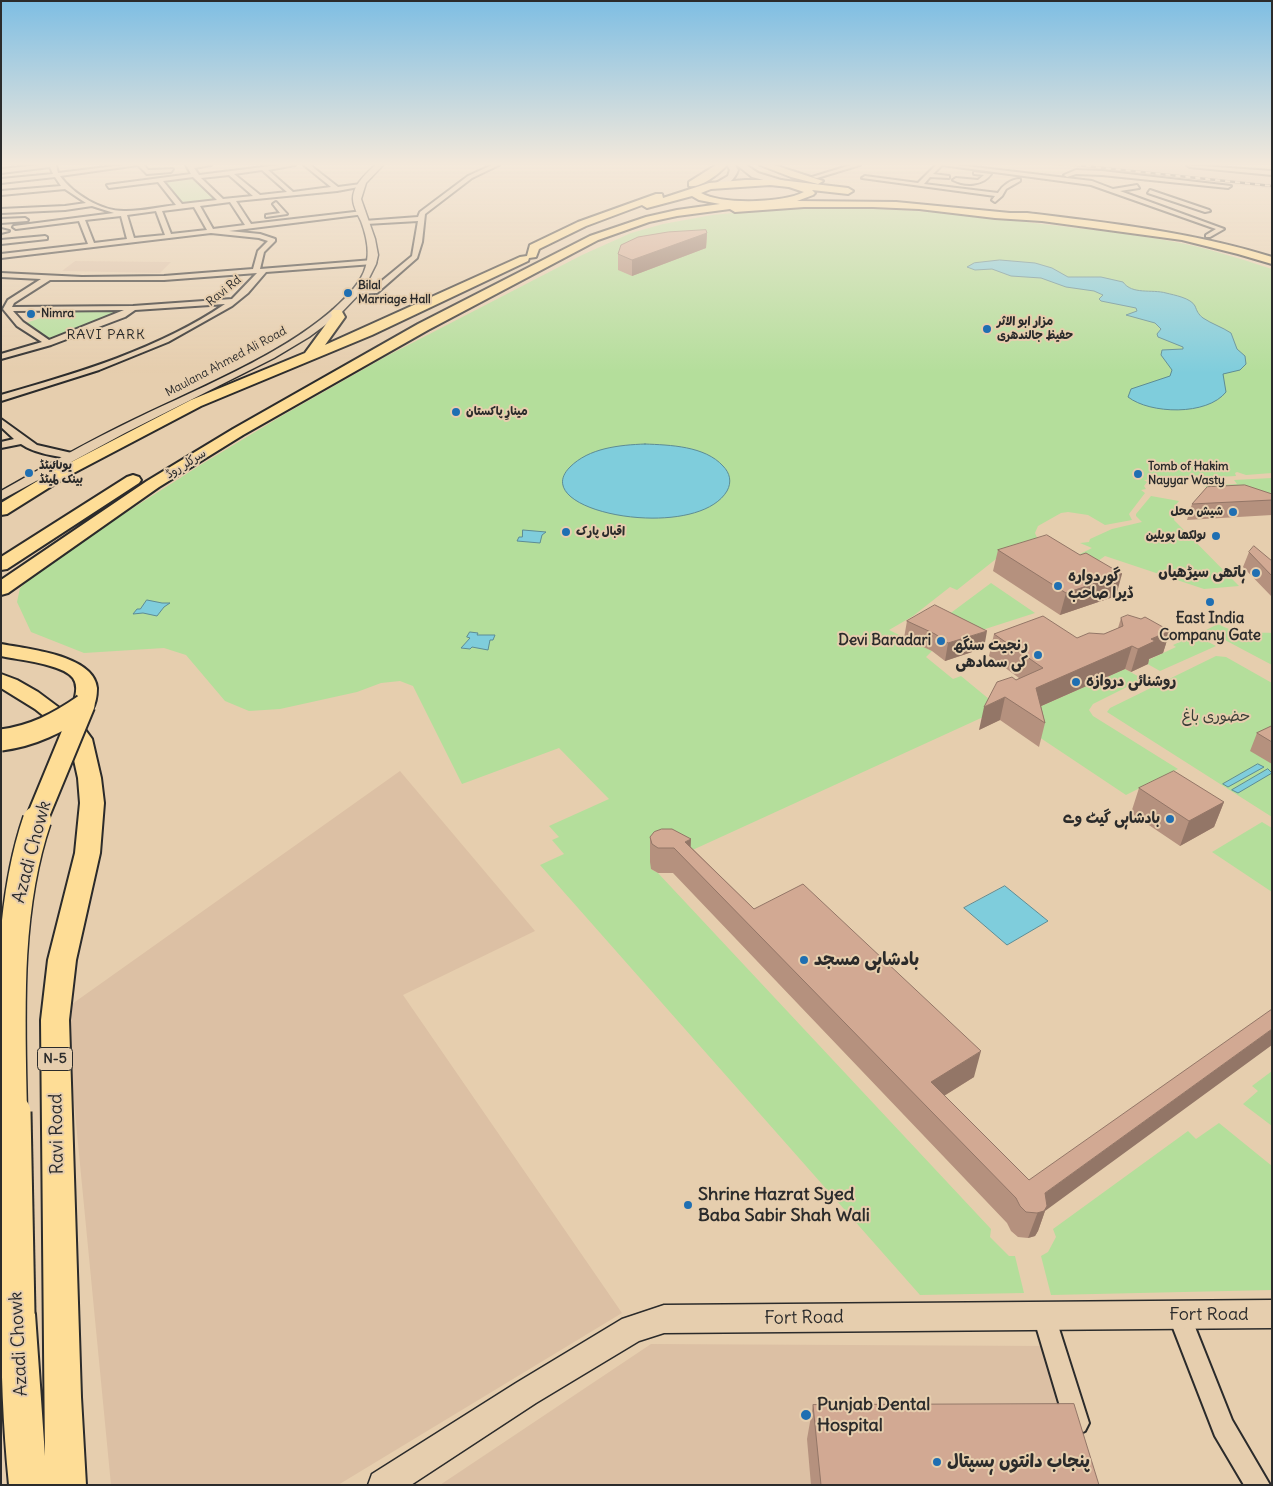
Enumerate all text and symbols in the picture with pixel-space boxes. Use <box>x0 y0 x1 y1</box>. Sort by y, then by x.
street label: Ravi Rd <box>204 273 244 309</box>
place label: Bilal Marriage Hall <box>358 279 431 307</box>
marker: Bilal Marriage Hall <box>342 287 354 299</box>
place label: Nimra <box>41 307 74 321</box>
marker: Nimra <box>25 308 37 320</box>
place label: مزار ابو الاثر حفیظ جالندھری <box>997 315 1073 343</box>
marker: مزار ابو الاثر حفیظ جالندھری <box>981 323 993 335</box>
street label: Maulana Ahmed Ali Road <box>163 324 289 400</box>
district label: RAVI PARK <box>65 327 147 343</box>
place label: مینارِ پاکستان <box>466 405 528 419</box>
marker: مینارِ پاکستان <box>450 406 462 418</box>
street label: سرکلر روڈ <box>163 446 209 482</box>
place label: یونائیٹڈ بینک لمیٹڈ <box>39 459 83 487</box>
place label: Tomb of Hakim Nayyar Wasty <box>1148 460 1228 488</box>
marker: یونائیٹڈ بینک لمیٹڈ <box>23 467 35 479</box>
marker: Tomb of Hakim Nayyar Wasty <box>1132 468 1144 480</box>
place label: شیش محل <box>1170 505 1223 519</box>
marker: شیش محل <box>1227 506 1239 518</box>
place label: اقبال پارک <box>576 525 625 539</box>
marker: اقبال پارک <box>560 526 572 538</box>
place label: نولکھا پویلین <box>1146 529 1206 543</box>
marker: نولکھا پویلین <box>1210 530 1222 542</box>
place label: ہاتھی سیڑھیاں <box>1158 564 1246 582</box>
marker: ہاتھی سیڑھیاں <box>1250 567 1262 579</box>
place label: گوردوارہ ڈیرا صاحب <box>1068 568 1134 603</box>
marker: گوردوارہ ڈیرا صاحب <box>1052 580 1064 592</box>
marker: East India Company Gate <box>1204 596 1216 608</box>
place label: East India Company Gate <box>1159 610 1261 645</box>
place label: Devi Baradari <box>838 632 931 650</box>
marker: Devi Baradari <box>935 635 947 647</box>
place label: رنجیت سنگھ کی سمادھی <box>954 637 1028 672</box>
marker: رنجیت سنگھ کی سمادھی <box>1032 649 1044 661</box>
place label: روشنائی دروازہ <box>1086 673 1176 691</box>
marker: روشنائی دروازہ <box>1070 676 1082 688</box>
park label: حضوری باغ <box>1182 708 1250 726</box>
street label: Azadi Chowk <box>8 799 56 905</box>
place label: بادشاہی گیٹ وے <box>1062 810 1160 828</box>
marker: بادشاہی گیٹ وے <box>1164 813 1176 825</box>
place label: بادشاہی مسجد <box>814 949 919 971</box>
marker: بادشاہی مسجد <box>798 954 810 966</box>
road number: N-5 <box>38 1048 72 1070</box>
street label: Ravi Road <box>45 1093 69 1175</box>
place label: Shrine Hazrat Syed Baba Sabir Shah Wali <box>698 1184 870 1226</box>
marker: Shrine Hazrat Syed Baba Sabir Shah Wali <box>682 1199 694 1211</box>
street label: Azadi Chowk <box>5 1291 33 1397</box>
street label: Fort Road <box>1169 1304 1249 1326</box>
street label: Fort Road <box>764 1307 844 1329</box>
place label: Punjab Dental Hospital <box>817 1394 930 1436</box>
marker: Punjab Dental Hospital <box>799 1408 813 1422</box>
place label: پنجاب دانتوں ہسپتال <box>947 1451 1090 1473</box>
marker: پنجاب دانتوں ہسپتال <box>931 1456 943 1468</box>

